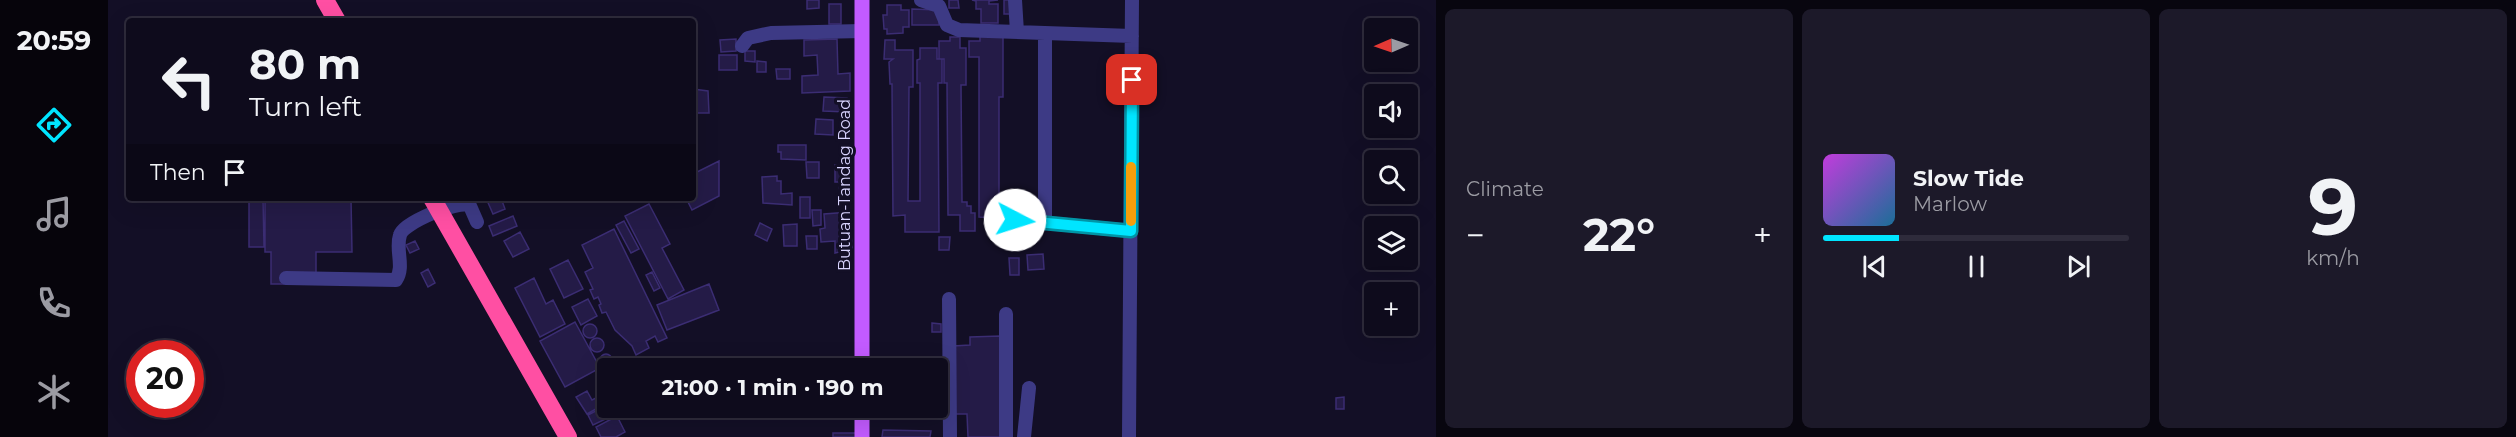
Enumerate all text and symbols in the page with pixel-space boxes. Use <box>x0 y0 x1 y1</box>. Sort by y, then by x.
north arrow <box>1364 18 1418 72</box>
map controls <box>1364 18 1418 336</box>
text: 20:59 <box>17 24 91 57</box>
text: 80 m <box>249 38 361 90</box>
icon: left <box>150 42 228 120</box>
pin <box>1106 54 1157 105</box>
icon: arrive <box>1115 63 1148 96</box>
button: sound <box>1364 84 1418 138</box>
text: Turn left <box>249 90 362 123</box>
street label: Butuan-Tandag Road <box>835 99 854 271</box>
icon: directions <box>33 104 75 146</box>
button: search <box>1364 150 1418 204</box>
icon: arrive <box>218 156 251 189</box>
text: Then <box>150 159 206 186</box>
text: 9 <box>2308 159 2358 255</box>
text: Slow Tide <box>1913 165 2024 192</box>
text: Climate <box>1466 177 1544 201</box>
position arrow <box>983 188 1047 252</box>
text: Marlow <box>1913 192 1987 216</box>
icon: music <box>33 193 75 235</box>
text: 22° <box>1583 207 1655 262</box>
text: − <box>1466 215 1485 255</box>
text: + <box>1753 215 1772 255</box>
button: layers <box>1364 216 1418 270</box>
text: km/h <box>2306 246 2360 270</box>
icon: previous <box>1858 250 1891 283</box>
icon: pause <box>1960 250 1993 283</box>
icon: next <box>2062 250 2095 283</box>
icon: phone <box>33 282 75 324</box>
button: + <box>1364 282 1418 336</box>
speed limit sign: 20 <box>126 340 204 418</box>
icon: climate <box>33 371 75 413</box>
text: 21:00 · 1 min · 190 m <box>661 374 884 401</box>

